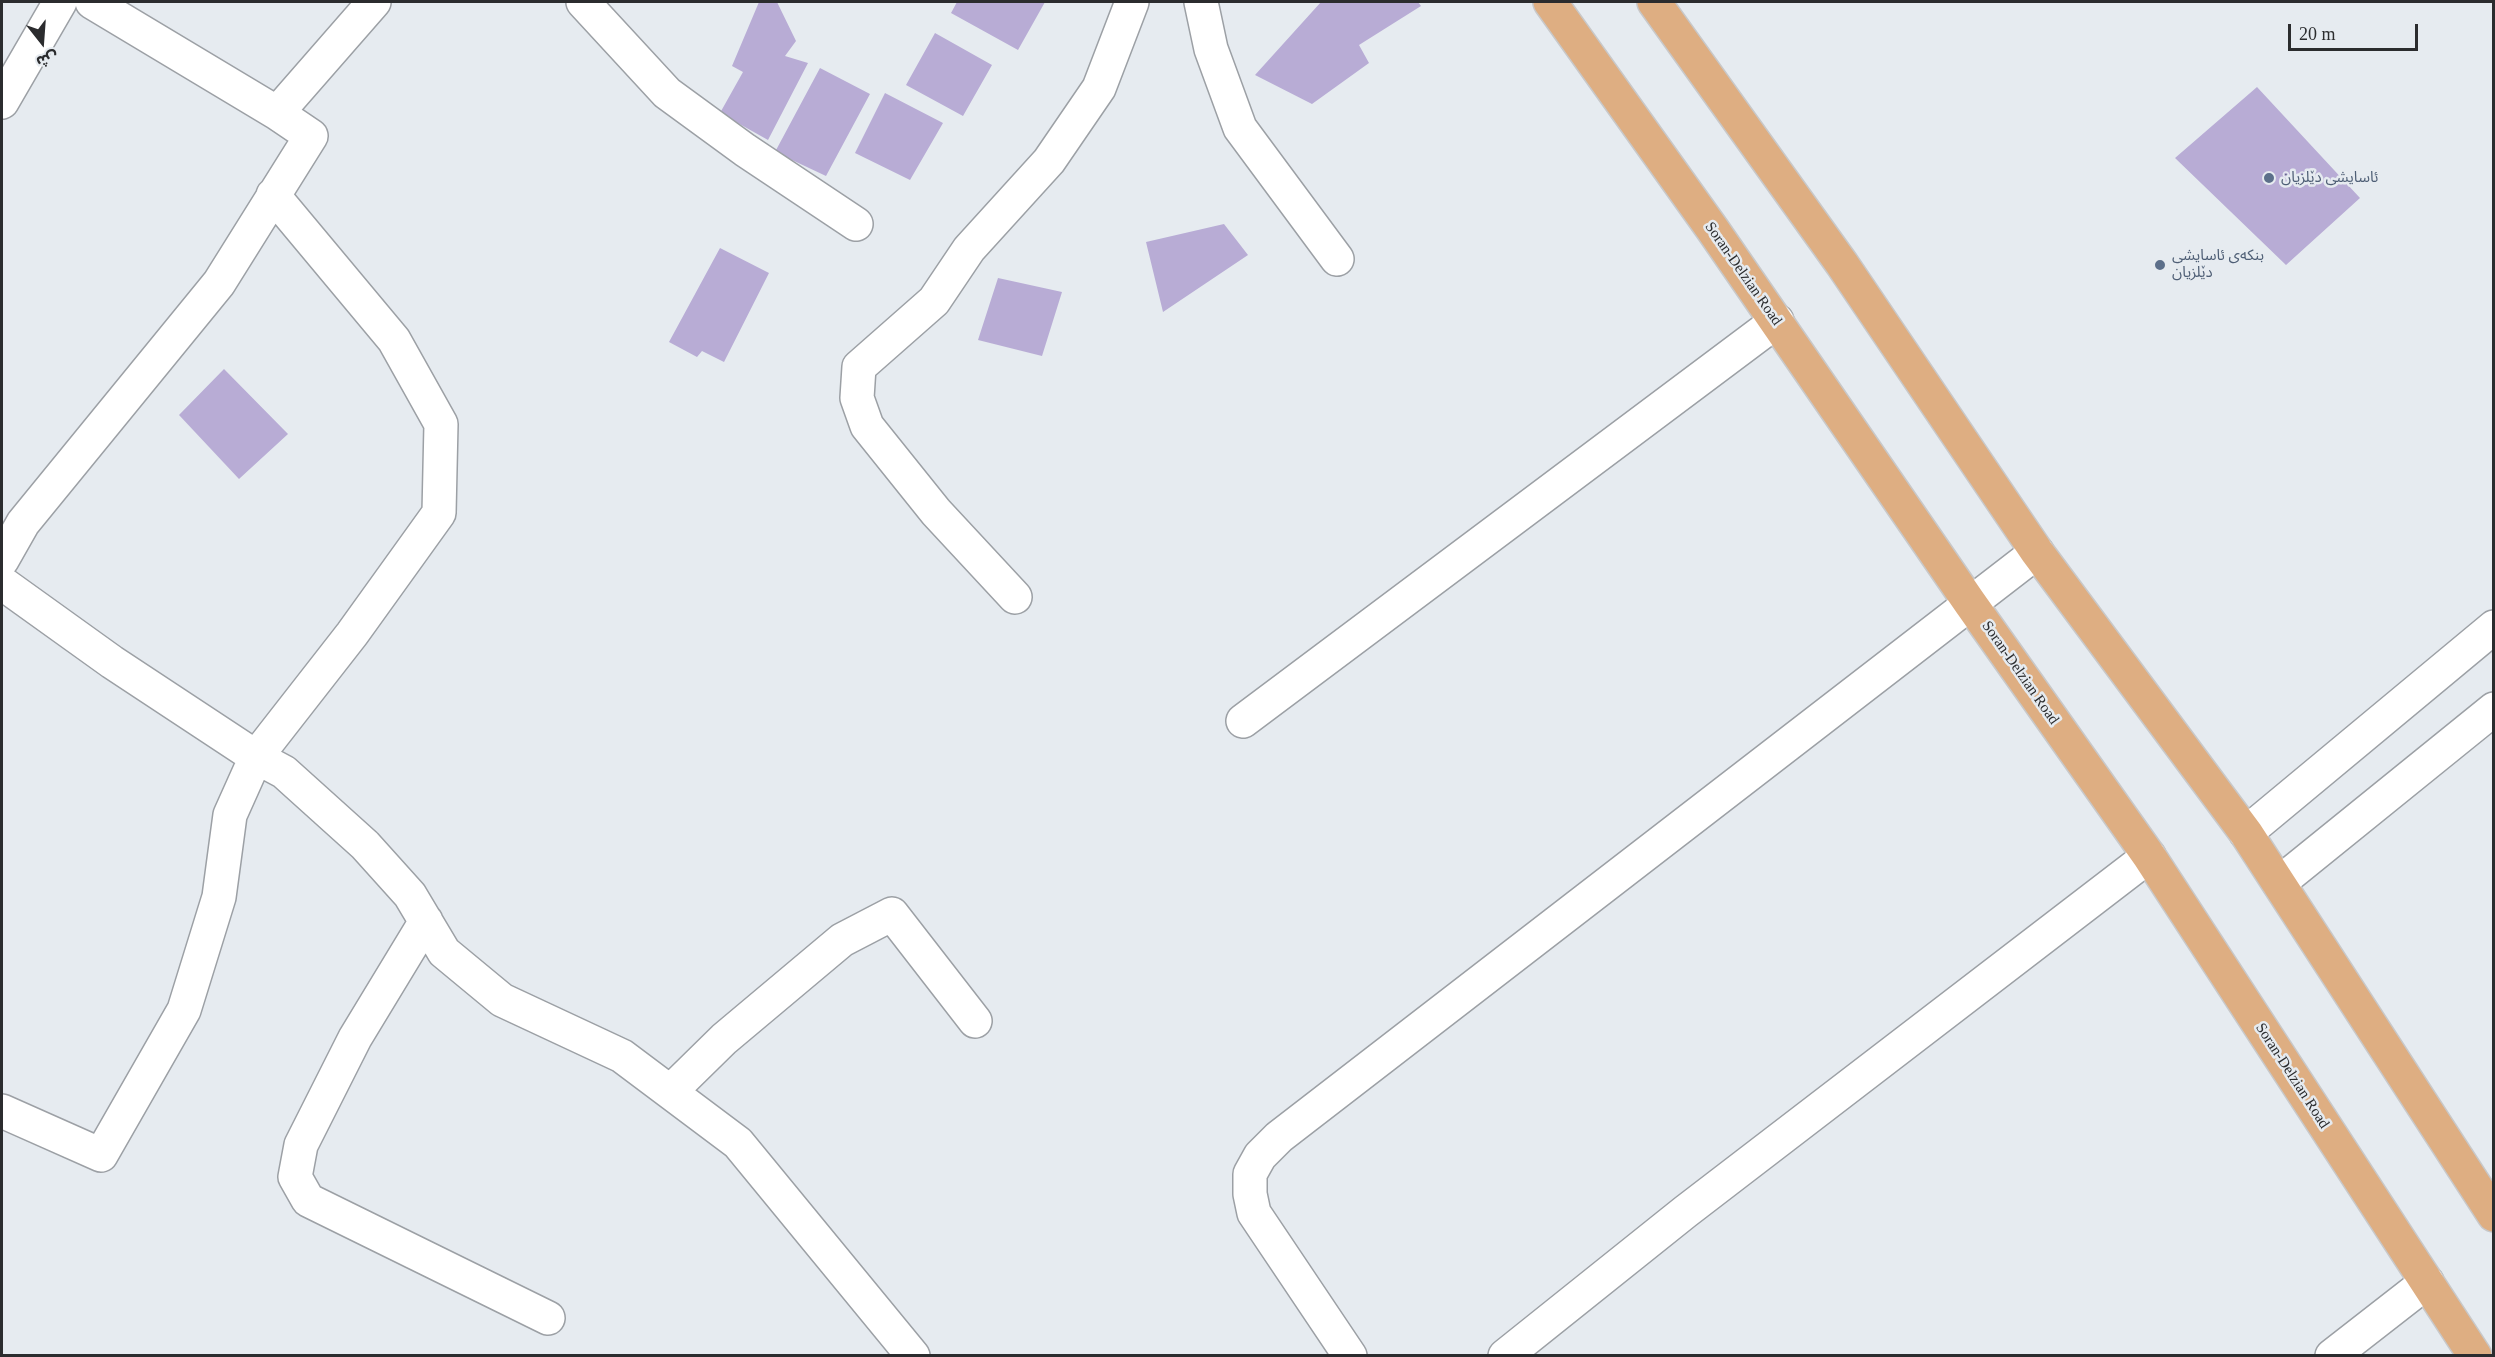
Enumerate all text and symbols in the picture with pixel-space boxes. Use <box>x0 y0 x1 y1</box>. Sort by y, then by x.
north arrow <box>12 12 72 72</box>
scale bar <box>2291 12 2422 50</box>
text: 20 m <box>2299 24 2336 44</box>
text: ش <box>34 48 60 71</box>
place label: ئاسایشی دێلزیان <box>2281 169 2378 187</box>
marker: ئاسایشی دێلزیان <box>2262 171 2276 185</box>
street label: Soran-Delzian Road <box>1701 219 1785 329</box>
place label: بنکەی ئاسایشی دێلزیان <box>2172 247 2264 282</box>
marker: بنکەی ئاسایشی دێلزیان <box>2153 258 2167 272</box>
street label: Soran-Delzian Road <box>1978 618 2062 728</box>
street label: Soran-Delzian Road <box>2251 1020 2333 1132</box>

